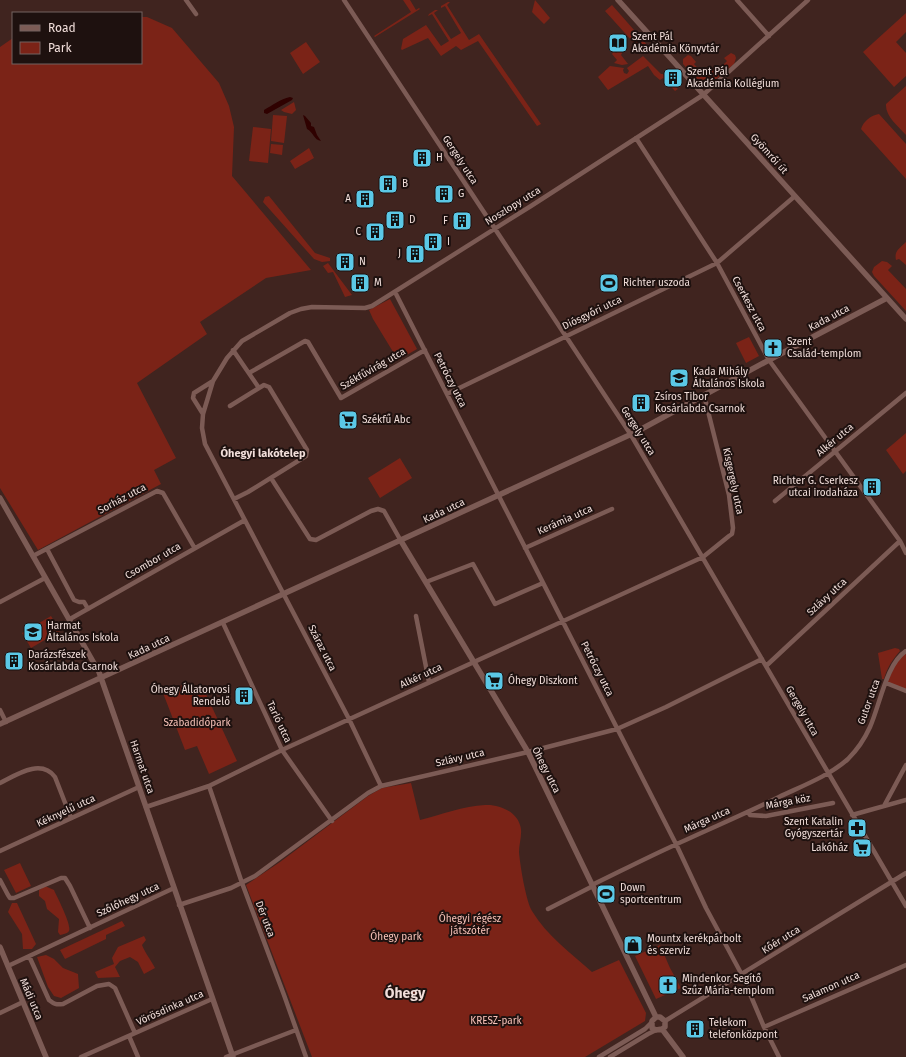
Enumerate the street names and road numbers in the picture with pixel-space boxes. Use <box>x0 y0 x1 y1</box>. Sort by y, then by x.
street label: Gyömrői út <box>748 131 791 177</box>
street label: Gergely utca <box>440 133 480 187</box>
street label: Noszlopy utca <box>483 184 543 228</box>
street label: Cserkesz utca <box>729 274 769 334</box>
street label: Diósgyőri utca <box>560 293 624 333</box>
street label: Kada utca <box>806 302 852 334</box>
street label: Székfűvirág utca <box>338 345 408 393</box>
street label: Petrőczy utca <box>431 350 470 409</box>
street label: Gergely utca <box>618 404 658 458</box>
street label: Alkér utca <box>814 421 856 459</box>
street label: Kisgergely utca <box>720 447 746 515</box>
street label: Sorház utca <box>96 481 148 517</box>
street label: Kada utca <box>421 496 467 526</box>
street label: Kerámia utca <box>536 503 594 537</box>
street label: Csombor utca <box>123 540 183 582</box>
street label: Szlávy utca <box>805 576 849 618</box>
street label: Száraz utca <box>305 623 339 673</box>
street label: Kada utca <box>126 632 172 662</box>
street label: Petrőczy utca <box>578 639 617 698</box>
street label: Alkér utca <box>398 661 444 691</box>
street label: Gutor utca <box>855 678 883 726</box>
street label: Gergely utca <box>783 684 821 738</box>
street label: Tarló utca <box>264 699 294 745</box>
street label: Harmat utca <box>127 739 157 795</box>
street label: Óhegy utca <box>529 744 565 795</box>
street label: Szlávy utca <box>434 747 486 769</box>
street label: Kéknyelű utca <box>34 791 97 830</box>
street label: Márga köz <box>765 792 812 812</box>
street label: Márga utca <box>682 804 732 836</box>
street label: Szőlőhegy utca <box>94 879 161 920</box>
street label: Dér utca <box>253 899 277 939</box>
street label: Kőér utca <box>759 923 802 956</box>
street label: Salamon utca <box>800 969 862 1005</box>
street label: Mádi utca <box>17 976 45 1022</box>
street label: Vörösdinka utca <box>135 988 205 1028</box>

